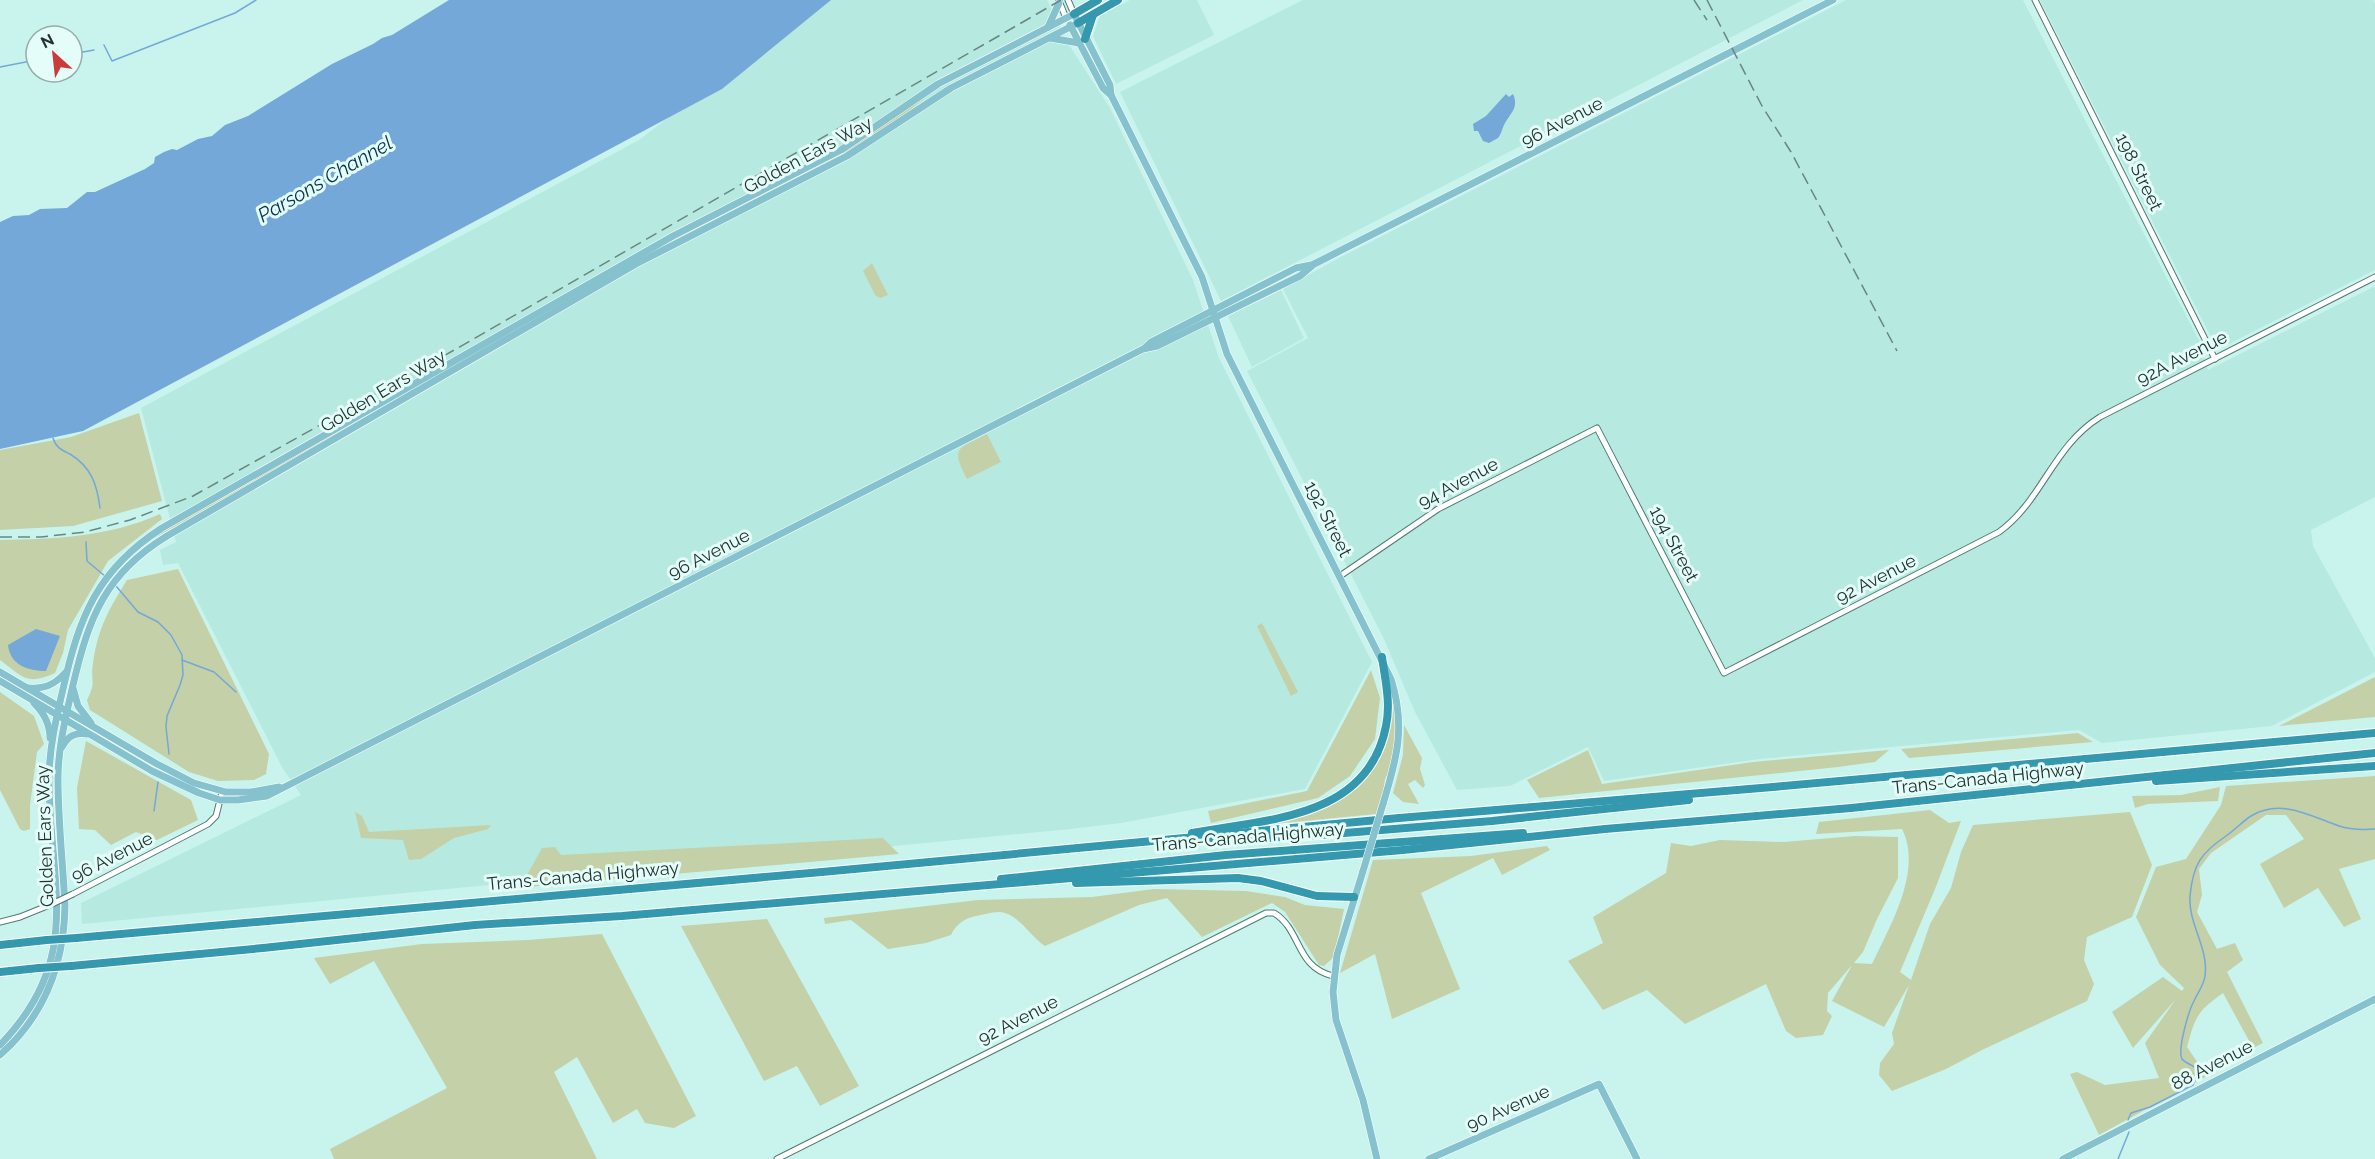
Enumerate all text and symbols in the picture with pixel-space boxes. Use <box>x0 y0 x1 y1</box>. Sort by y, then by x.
north arrow <box>24 24 84 84</box>
text: N <box>38 30 57 52</box>
street label: 96 Avenue <box>1518 92 1606 151</box>
street label: Golden Ears Way <box>740 112 876 197</box>
street label: 198 Street <box>2112 130 2167 214</box>
water label: Parsons Channel <box>253 131 397 227</box>
street label: 92A Avenue <box>2133 326 2231 389</box>
street label: Golden Ears Way <box>316 345 449 436</box>
street label: 94 Avenue <box>1414 453 1502 512</box>
street label: 192 Street <box>1300 477 1356 560</box>
street label: 194 Street <box>1646 502 1703 585</box>
street label: 96 Avenue <box>665 524 753 583</box>
street label: 92 Avenue <box>1832 549 1920 608</box>
street label: Trans-Canada Highway <box>1891 757 2085 798</box>
street label: Golden Ears Way <box>32 764 57 907</box>
street label: Trans-Canada Highway <box>1151 818 1345 855</box>
street label: 96 Avenue <box>68 827 156 886</box>
street label: Trans-Canada Highway <box>486 857 680 894</box>
street label: 92 Avenue <box>974 990 1062 1049</box>
street label: 88 Avenue <box>2168 1035 2256 1094</box>
street label: 90 Avenue <box>1463 1080 1553 1135</box>

